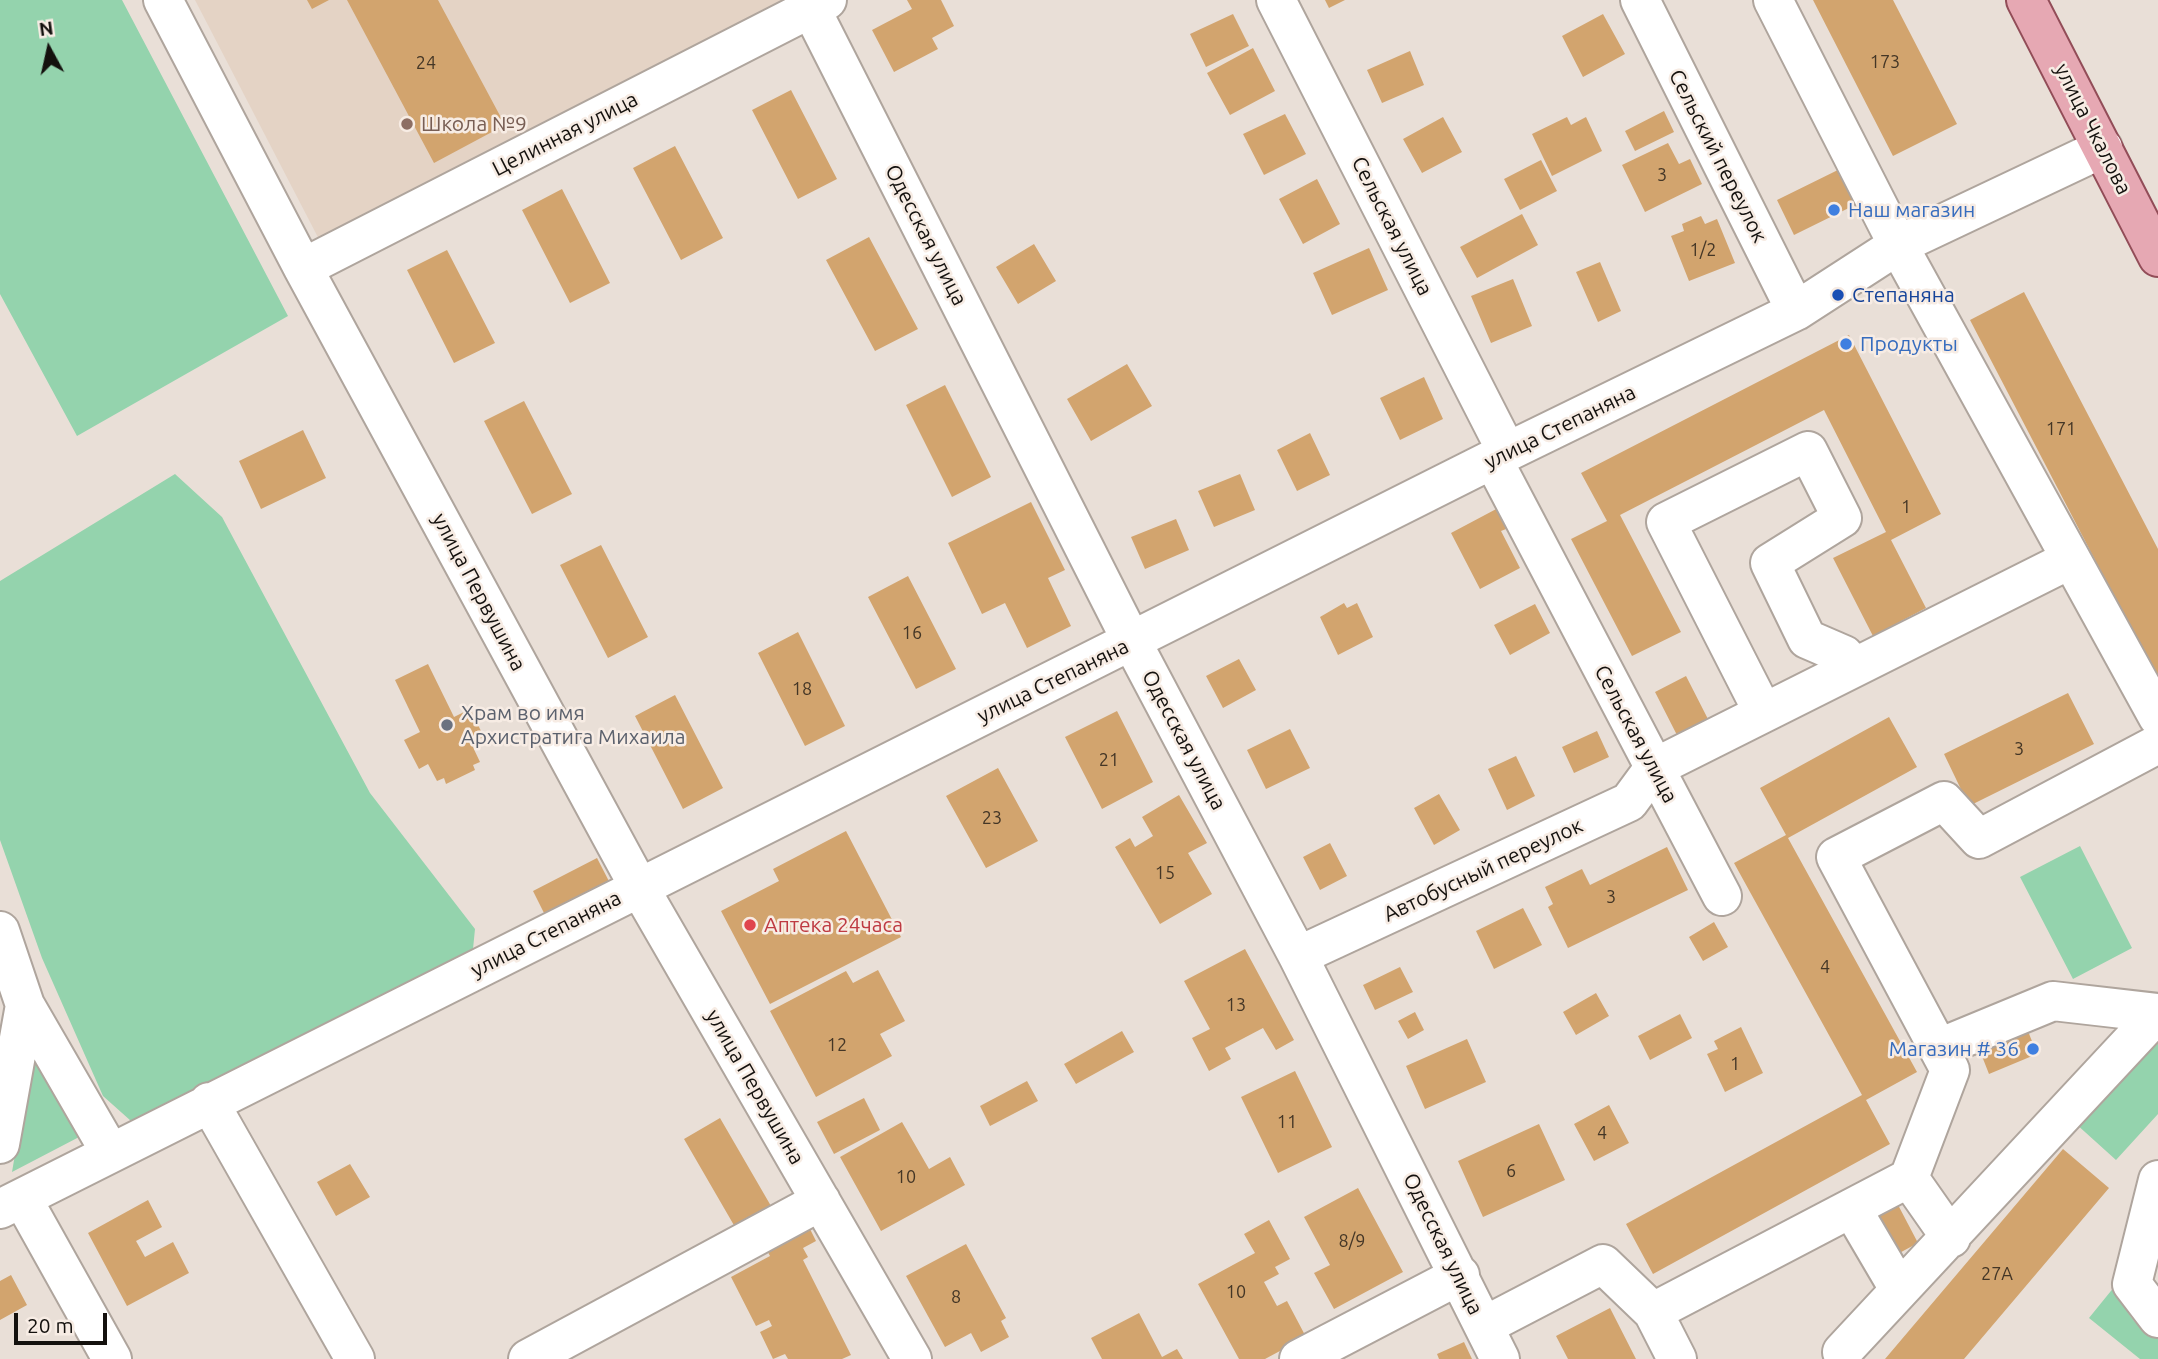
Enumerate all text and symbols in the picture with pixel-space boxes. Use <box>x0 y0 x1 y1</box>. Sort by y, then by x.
north arrow <box>14 14 84 84</box>
text: N <box>38 16 55 40</box>
house number: 173 <box>1870 51 1900 73</box>
house number: 24 <box>416 52 436 74</box>
street label: улица Чкалова <box>2049 59 2137 199</box>
street label: Сельский переулок <box>1664 65 1772 247</box>
street label: Целинная улица <box>488 86 642 182</box>
place label: Школа №9 <box>421 111 527 137</box>
marker: Школа №9 <box>399 116 415 132</box>
street label: Сельская улица <box>1346 152 1438 300</box>
street label: Одесская улица <box>880 160 972 310</box>
house number: 3 <box>1657 164 1667 186</box>
place label: Наш магазин <box>1848 197 1975 223</box>
marker: Наш магазин <box>1826 202 1842 218</box>
house number: 1/2 <box>1690 239 1716 261</box>
place label: Степаняна <box>1852 282 1955 308</box>
marker: Степаняна <box>1830 287 1846 303</box>
place label: Продукты <box>1860 331 1958 357</box>
marker: Продукты <box>1838 336 1854 352</box>
street label: улица Степаняна <box>1480 379 1640 475</box>
house number: 171 <box>2046 418 2076 440</box>
house number: 1 <box>1901 496 1911 518</box>
street label: улица Первушина <box>427 509 531 675</box>
house number: 16 <box>902 622 922 644</box>
street label: улица Степаняна <box>973 633 1133 729</box>
street label: Сельская улица <box>1589 661 1683 807</box>
street label: Одесская улица <box>1137 666 1231 814</box>
house number: 18 <box>792 678 812 700</box>
place label: Храм во имя Архистратига Михаила <box>461 700 686 750</box>
marker: Храм во имя Архистратига Михаила <box>439 717 455 733</box>
house number: 3 <box>2014 738 2024 760</box>
house number: 21 <box>1099 749 1119 771</box>
house number: 23 <box>982 807 1002 829</box>
street label: Автобусный переулок <box>1379 813 1587 927</box>
house number: 15 <box>1155 862 1175 884</box>
street label: улица Степаняна <box>467 885 625 983</box>
house number: 3 <box>1606 886 1616 908</box>
place label: Аптека 24часа <box>764 912 903 938</box>
marker: Аптека 24часа <box>742 917 758 933</box>
house number: 4 <box>1820 956 1830 978</box>
house number: 13 <box>1226 994 1246 1016</box>
street label: улица Первушина <box>700 1005 810 1169</box>
house number: 12 <box>827 1034 847 1056</box>
place label: Магазин # 36 <box>1889 1036 2019 1062</box>
marker: Магазин # 36 <box>2025 1041 2041 1057</box>
house number: 1 <box>1730 1053 1740 1075</box>
house number: 11 <box>1277 1111 1297 1133</box>
house number: 4 <box>1597 1122 1607 1144</box>
house number: 6 <box>1506 1160 1516 1182</box>
house number: 10 <box>896 1166 916 1188</box>
street label: Одесская улица <box>1398 1169 1488 1319</box>
house number: 8/9 <box>1339 1230 1365 1252</box>
house number: 27А <box>1981 1263 2013 1285</box>
house number: 10 <box>1226 1281 1246 1303</box>
house number: 8 <box>951 1286 961 1308</box>
scale bar <box>18 1300 110 1344</box>
text: 20 m <box>27 1313 74 1337</box>

